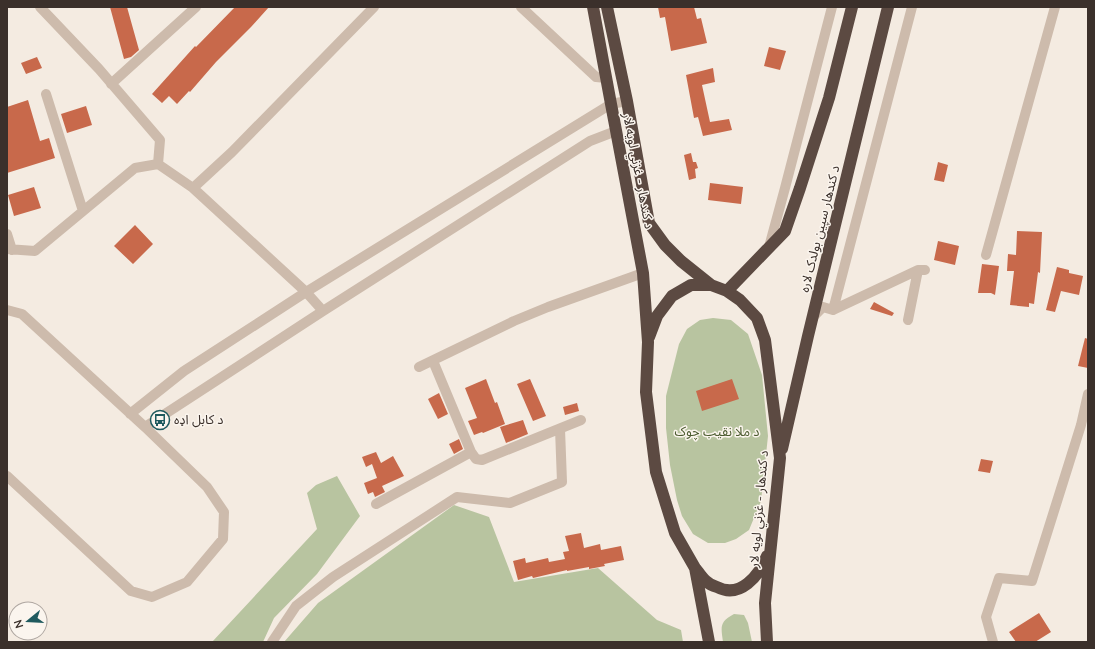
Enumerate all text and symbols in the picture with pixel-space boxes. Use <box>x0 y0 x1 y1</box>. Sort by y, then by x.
street label: د کندهار - غزني لويه لار <box>617 111 658 231</box>
street label: د کندهار سپین بولدک لاره <box>796 164 845 294</box>
bus stop icon: د کابل اډه <box>149 409 171 431</box>
place label: د کابل اډه <box>174 411 224 429</box>
park label: د ملا نقيب چوک <box>674 423 760 441</box>
street label: د کندهار - غزني لويه لار <box>745 450 774 569</box>
north arrow <box>8 601 48 641</box>
text: N <box>11 618 27 630</box>

